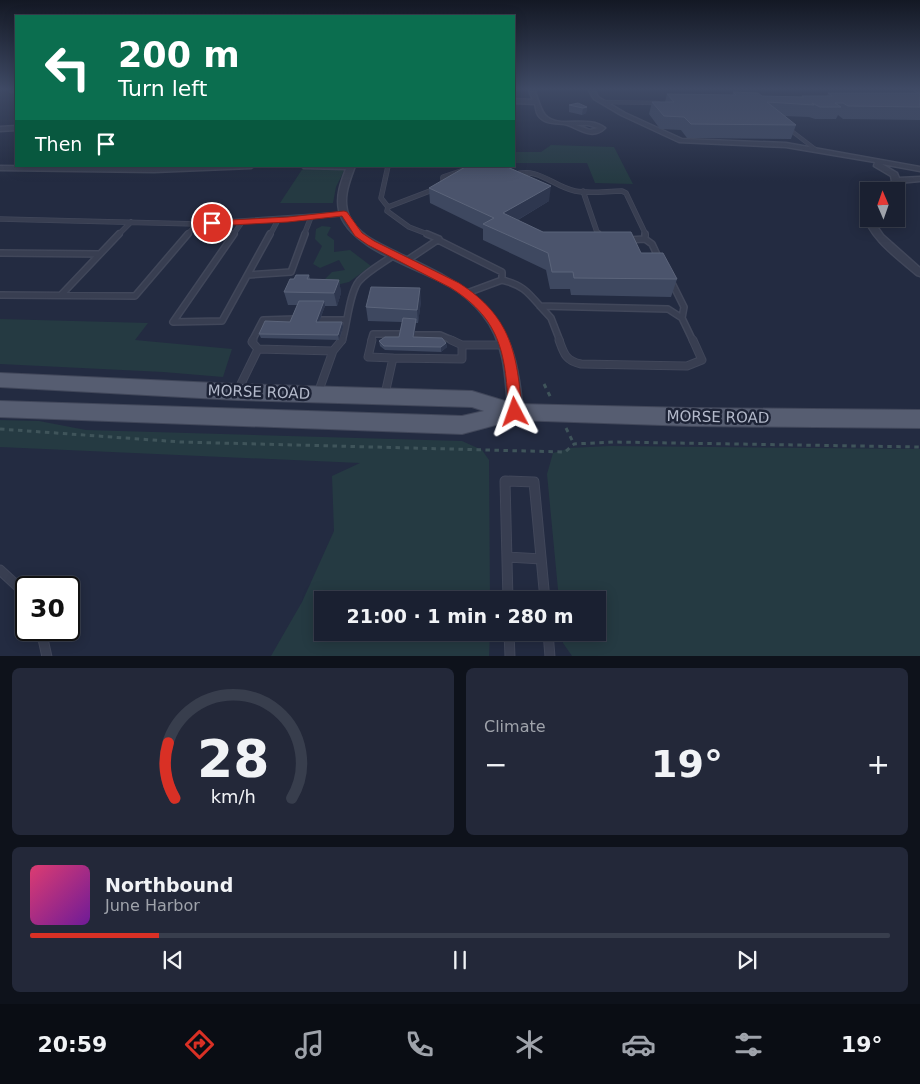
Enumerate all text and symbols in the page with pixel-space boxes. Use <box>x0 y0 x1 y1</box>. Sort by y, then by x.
icon: left <box>35 35 100 100</box>
text: 200 m <box>118 35 240 75</box>
text: Turn left <box>118 76 207 101</box>
icon: arrive <box>92 130 120 158</box>
text: Then <box>35 133 82 155</box>
north arrow <box>860 182 905 228</box>
map controls <box>860 182 905 227</box>
pin <box>191 202 233 244</box>
icon: arrive <box>198 209 226 237</box>
street label: MORSE ROAD <box>207 381 311 403</box>
position arrow <box>488 385 540 437</box>
street label: MORSE ROAD <box>666 407 770 427</box>
speed limit sign: 30 <box>15 576 80 641</box>
text: 21:00 · 1 min · 280 m <box>346 605 574 627</box>
text: Climate <box>484 717 546 736</box>
text: 28 <box>197 729 269 789</box>
text: 19° <box>651 742 723 786</box>
text: − <box>484 748 507 781</box>
text: + <box>867 748 890 781</box>
text: km/h <box>210 786 256 807</box>
text: Northbound <box>105 874 233 896</box>
text: June Harbor <box>105 896 200 915</box>
icon: previous <box>159 946 187 974</box>
icon: pause <box>446 946 474 974</box>
icon: next <box>733 946 761 974</box>
icon: directions <box>182 1027 217 1062</box>
icon: music <box>292 1027 327 1062</box>
icon: phone <box>402 1027 437 1062</box>
icon: climate <box>512 1027 547 1062</box>
icon: car <box>621 1027 656 1062</box>
icon: filters <box>731 1027 766 1062</box>
text: 20:59 <box>37 1032 107 1057</box>
text: 19° <box>841 1032 883 1057</box>

